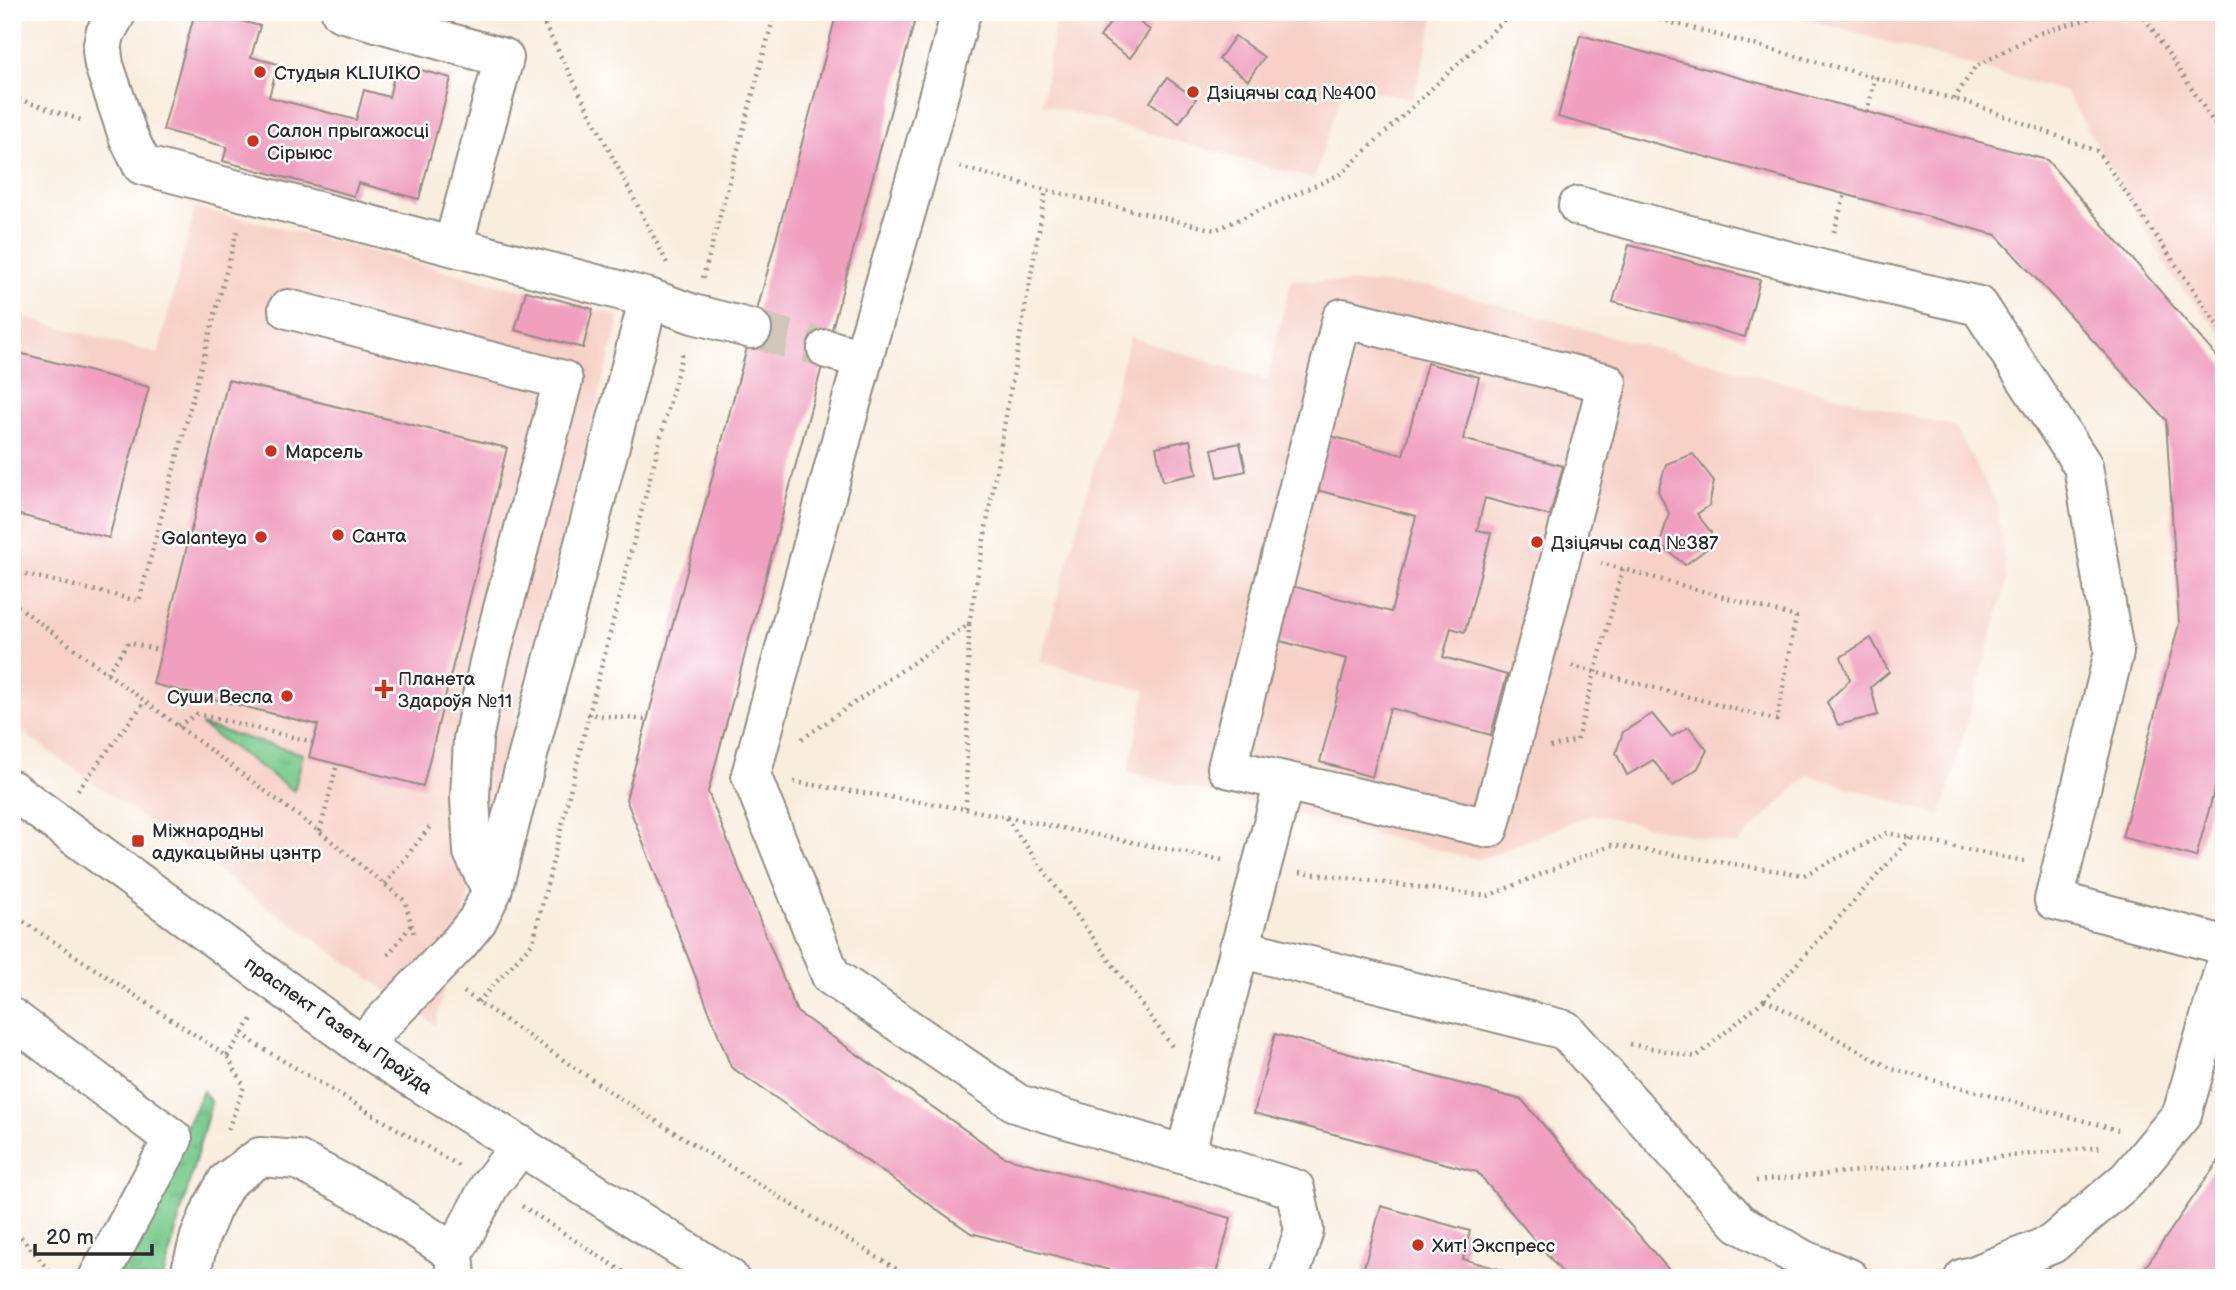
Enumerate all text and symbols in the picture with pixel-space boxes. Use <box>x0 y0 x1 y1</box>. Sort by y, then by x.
place label: Студыя KLIUIKO <box>274 62 421 85</box>
marker: Студыя KLIUIKO <box>252 64 268 80</box>
place label: Дзіцячы сад №400 <box>1207 82 1376 105</box>
marker: Дзіцячы сад №400 <box>1185 84 1201 100</box>
place label: Салон прыгажосці Сірыюс <box>267 120 429 165</box>
marker: Салон прыгажосці Сірыюс <box>245 133 261 149</box>
place label: Марсель <box>285 441 364 464</box>
marker: Марсель <box>263 443 279 459</box>
place label: Санта <box>352 525 407 548</box>
place label: Galanteya <box>161 527 247 550</box>
marker: Санта <box>330 527 346 543</box>
marker: Galanteya <box>253 529 269 545</box>
place label: Дзіцячы сад №387 <box>1551 532 1719 555</box>
marker: Дзіцячы сад №387 <box>1529 534 1545 550</box>
place label: Планета Здароўя №11 <box>398 668 512 713</box>
marker: Планета Здароўя №11 <box>376 681 392 697</box>
place label: Суши Весла <box>167 686 273 709</box>
marker: Суши Весла <box>279 688 295 704</box>
place label: Міжнародны адукацыйны цэнтр <box>152 820 321 865</box>
marker: Міжнародны адукацыйны цэнтр <box>130 833 146 849</box>
street label: праспект Газеты Праўда <box>239 952 437 1100</box>
scale bar <box>35 1213 152 1257</box>
text: 20 m <box>46 1225 94 1250</box>
place label: Хит! Экспресс <box>1432 1235 1556 1258</box>
marker: Хит! Экспресс <box>1410 1237 1426 1253</box>

